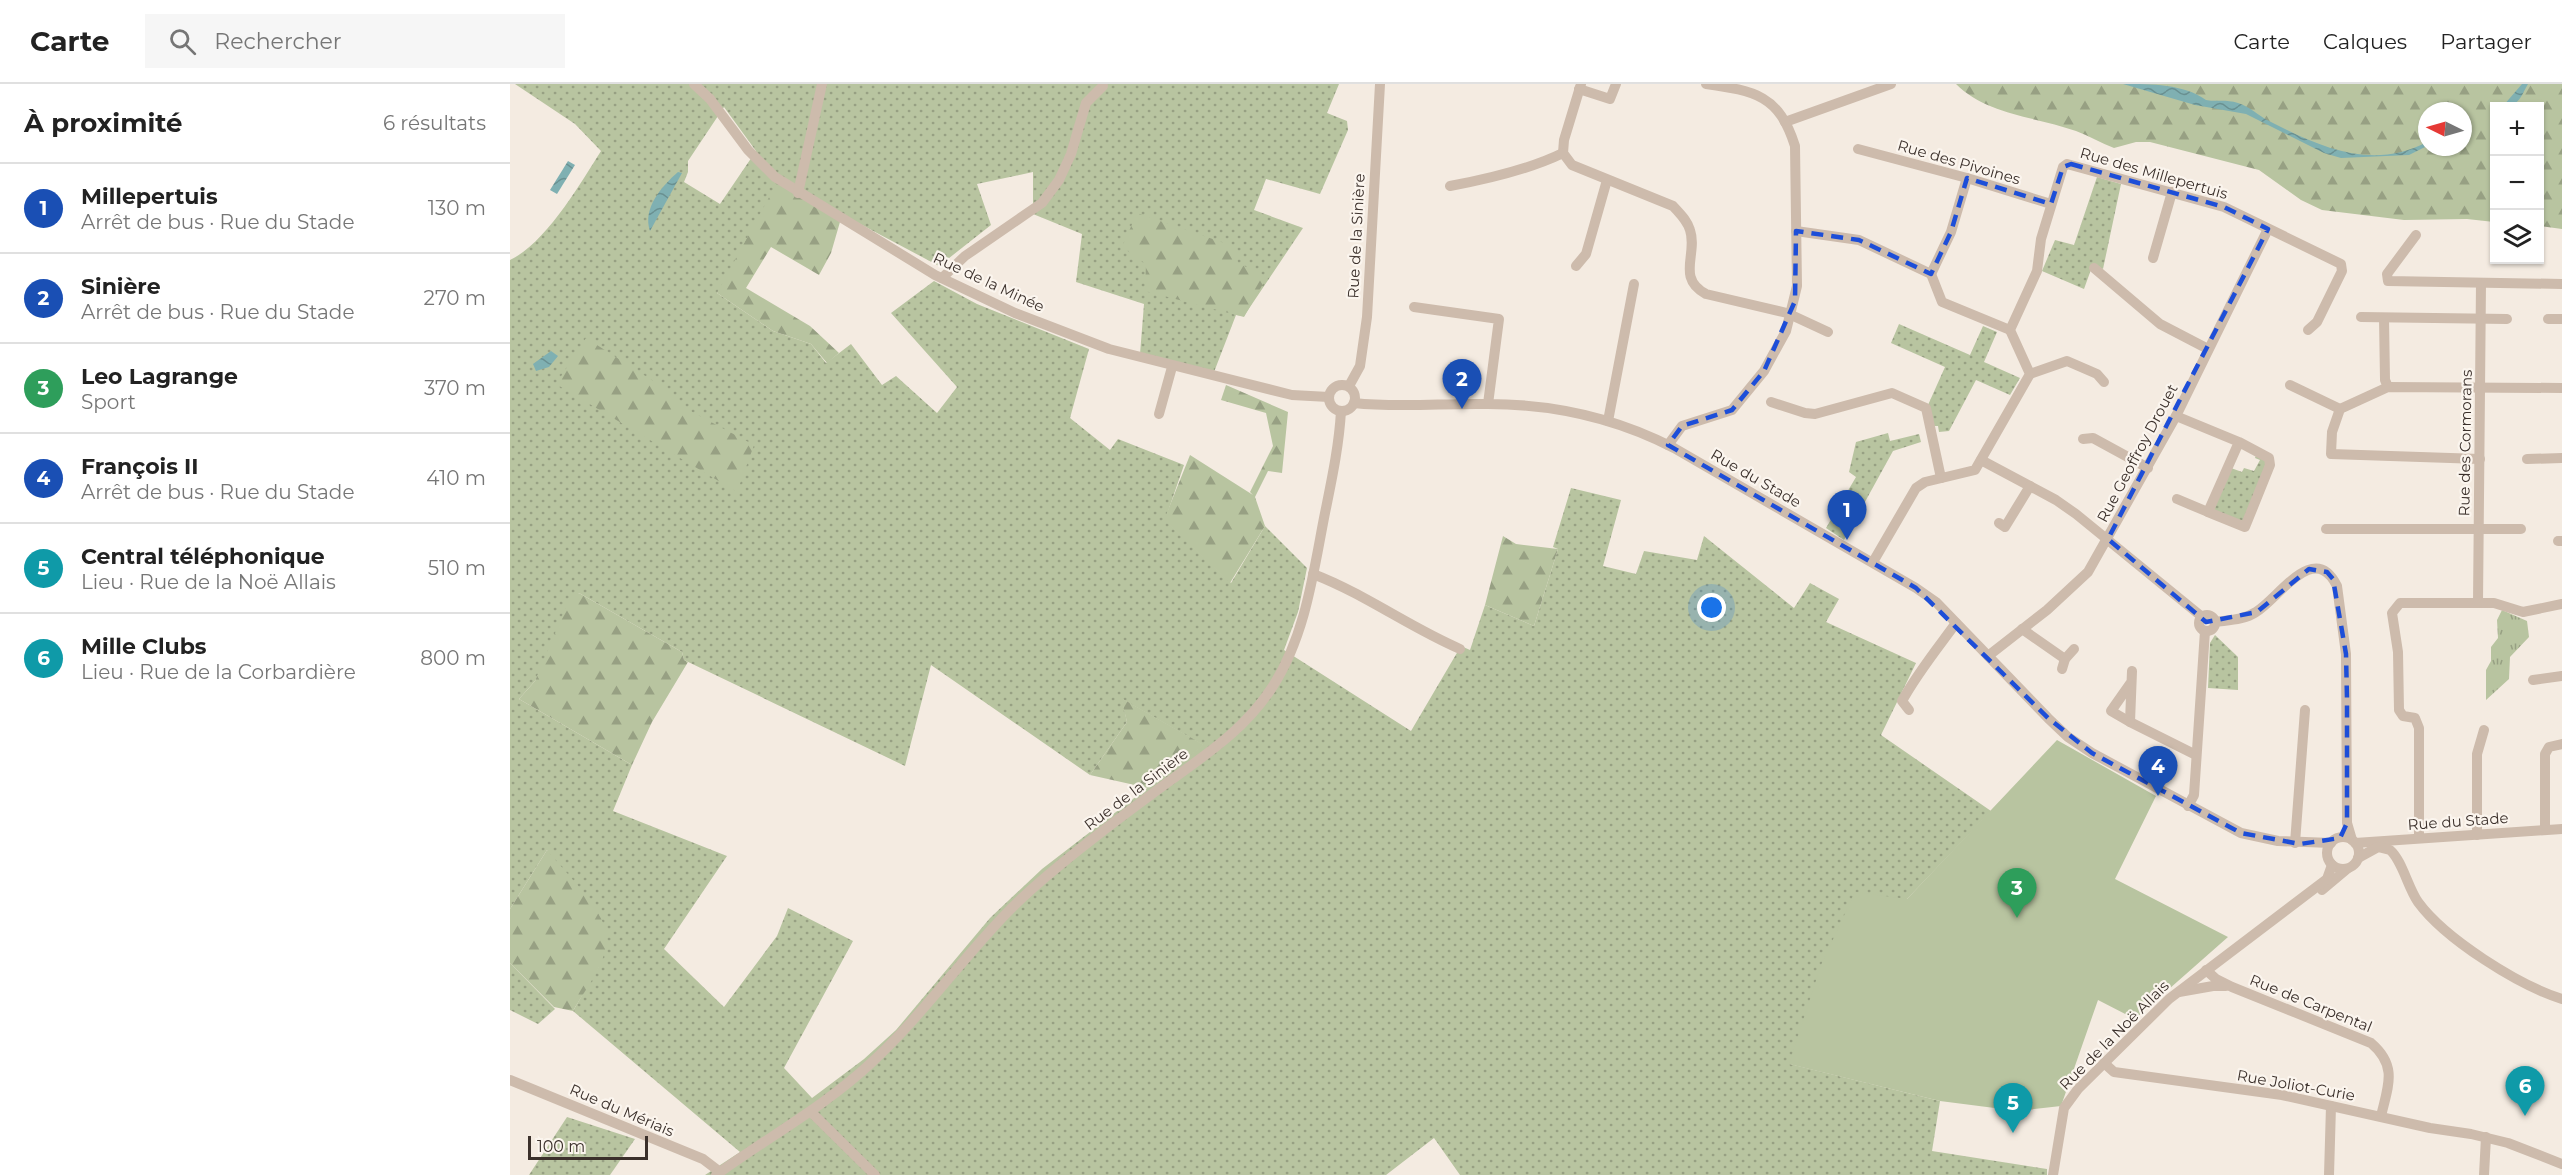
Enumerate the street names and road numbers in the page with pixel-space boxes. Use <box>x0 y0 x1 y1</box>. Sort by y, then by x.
street label: Rue des Pivoines <box>1895 135 2023 189</box>
street label: Rue des Millepertuis <box>2078 143 2230 203</box>
street label: Rue de la Sinière <box>1343 173 1369 299</box>
street label: Rue de la Minée <box>930 248 1048 316</box>
street label: Rue des Cormorans <box>2454 369 2476 517</box>
street label: Rue Geoffroy Drouet <box>2092 381 2182 525</box>
street label: Rue du Stade <box>1707 444 1805 512</box>
street label: Rue de la Sinière <box>1080 744 1192 834</box>
street label: Rue du Stade <box>2407 808 2509 834</box>
street label: Rue de Carpental <box>2247 970 2375 1036</box>
street label: Rue de la Noë Allais <box>2055 976 2173 1094</box>
street label: Rue Joliot-Curie <box>2235 1065 2357 1105</box>
street label: Rue du Mériais <box>567 1079 677 1141</box>

